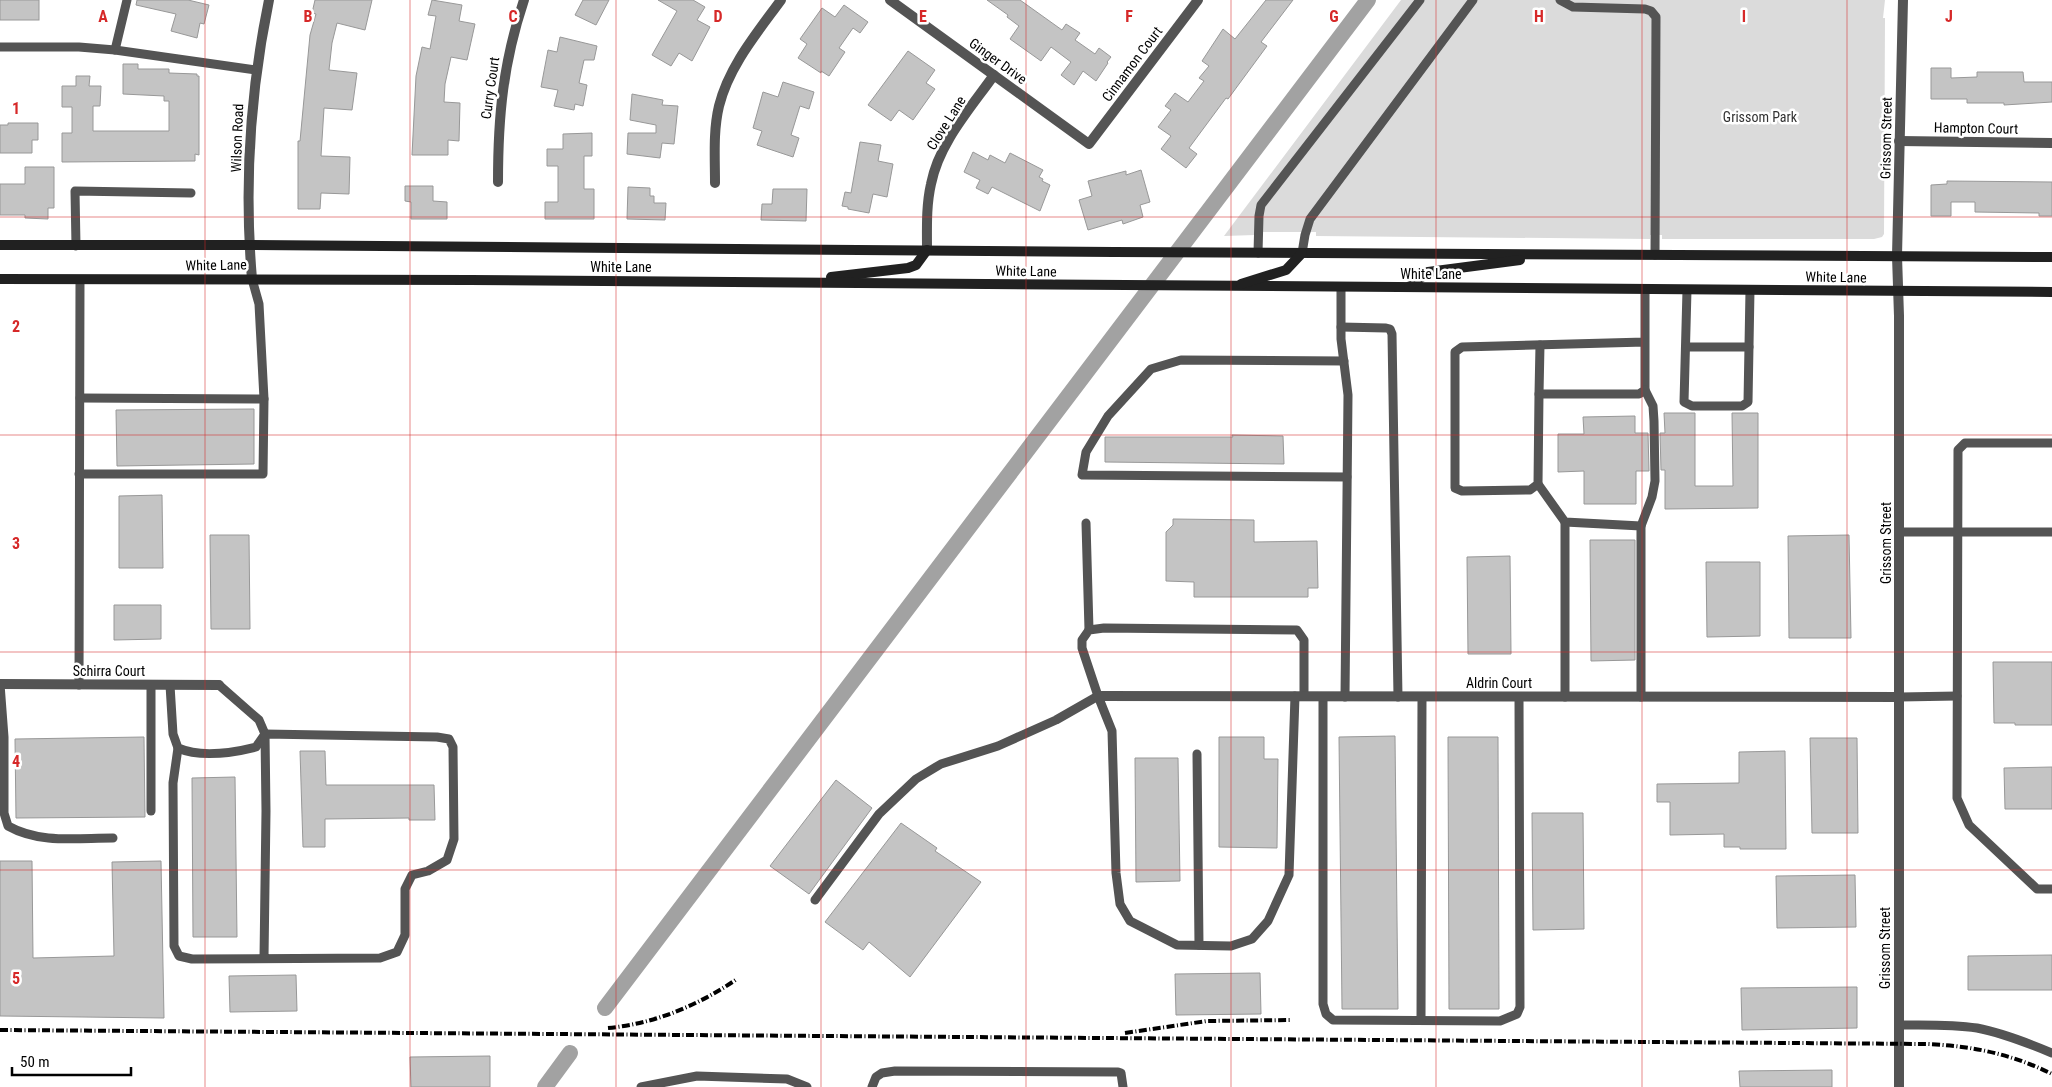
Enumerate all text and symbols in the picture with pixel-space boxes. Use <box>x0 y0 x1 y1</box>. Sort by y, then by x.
text: A <box>98 7 108 26</box>
text: B <box>304 7 313 26</box>
text: C <box>508 7 518 26</box>
text: D <box>713 7 723 26</box>
text: E <box>919 7 927 26</box>
text: F <box>1125 7 1133 26</box>
text: G <box>1329 7 1339 26</box>
text: H <box>1534 7 1544 26</box>
text: I <box>1742 7 1746 26</box>
text: J <box>1945 7 1953 26</box>
street label: Cinnamon Court <box>1099 23 1165 105</box>
street label: Ginger Drive <box>966 35 1030 87</box>
street label: Curry Court <box>478 56 502 120</box>
street label: Clove Lane <box>923 93 969 153</box>
street label: Grissom Street <box>1877 97 1895 179</box>
text: 1 <box>12 99 20 118</box>
street label: Wilson Road <box>228 103 246 173</box>
park label: Grissom Park <box>1723 109 1798 125</box>
street label: Hampton Court <box>1934 119 2018 137</box>
street label: White Lane <box>185 256 247 274</box>
street label: White Lane <box>590 259 652 275</box>
street label: White Lane <box>995 262 1057 280</box>
street label: White Lane <box>1400 266 1462 282</box>
street label: White Lane <box>1805 268 1867 286</box>
text: 2 <box>12 317 20 336</box>
street label: Grissom Street <box>1878 502 1894 584</box>
text: 3 <box>12 534 20 553</box>
street label: Schirra Court <box>73 663 145 679</box>
street label: Aldrin Court <box>1466 675 1532 691</box>
text: 4 <box>12 752 20 771</box>
street label: Grissom Street <box>1877 907 1893 989</box>
text: 5 <box>12 969 20 988</box>
scale bar <box>12 1044 131 1076</box>
text: 50 m <box>20 1053 50 1071</box>

